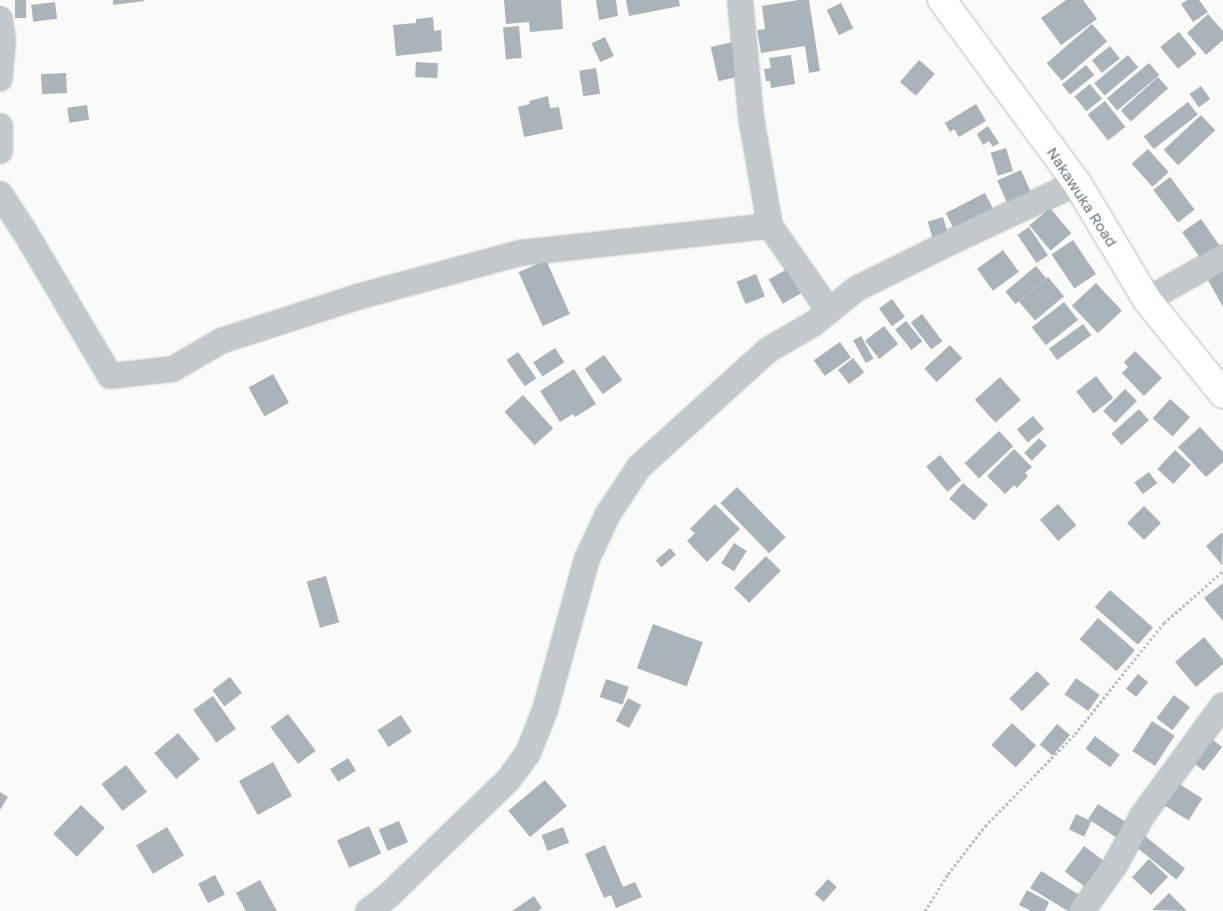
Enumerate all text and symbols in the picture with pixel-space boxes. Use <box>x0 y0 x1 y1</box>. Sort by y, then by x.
street label: Nakawuka Road <box>1043 144 1121 250</box>

